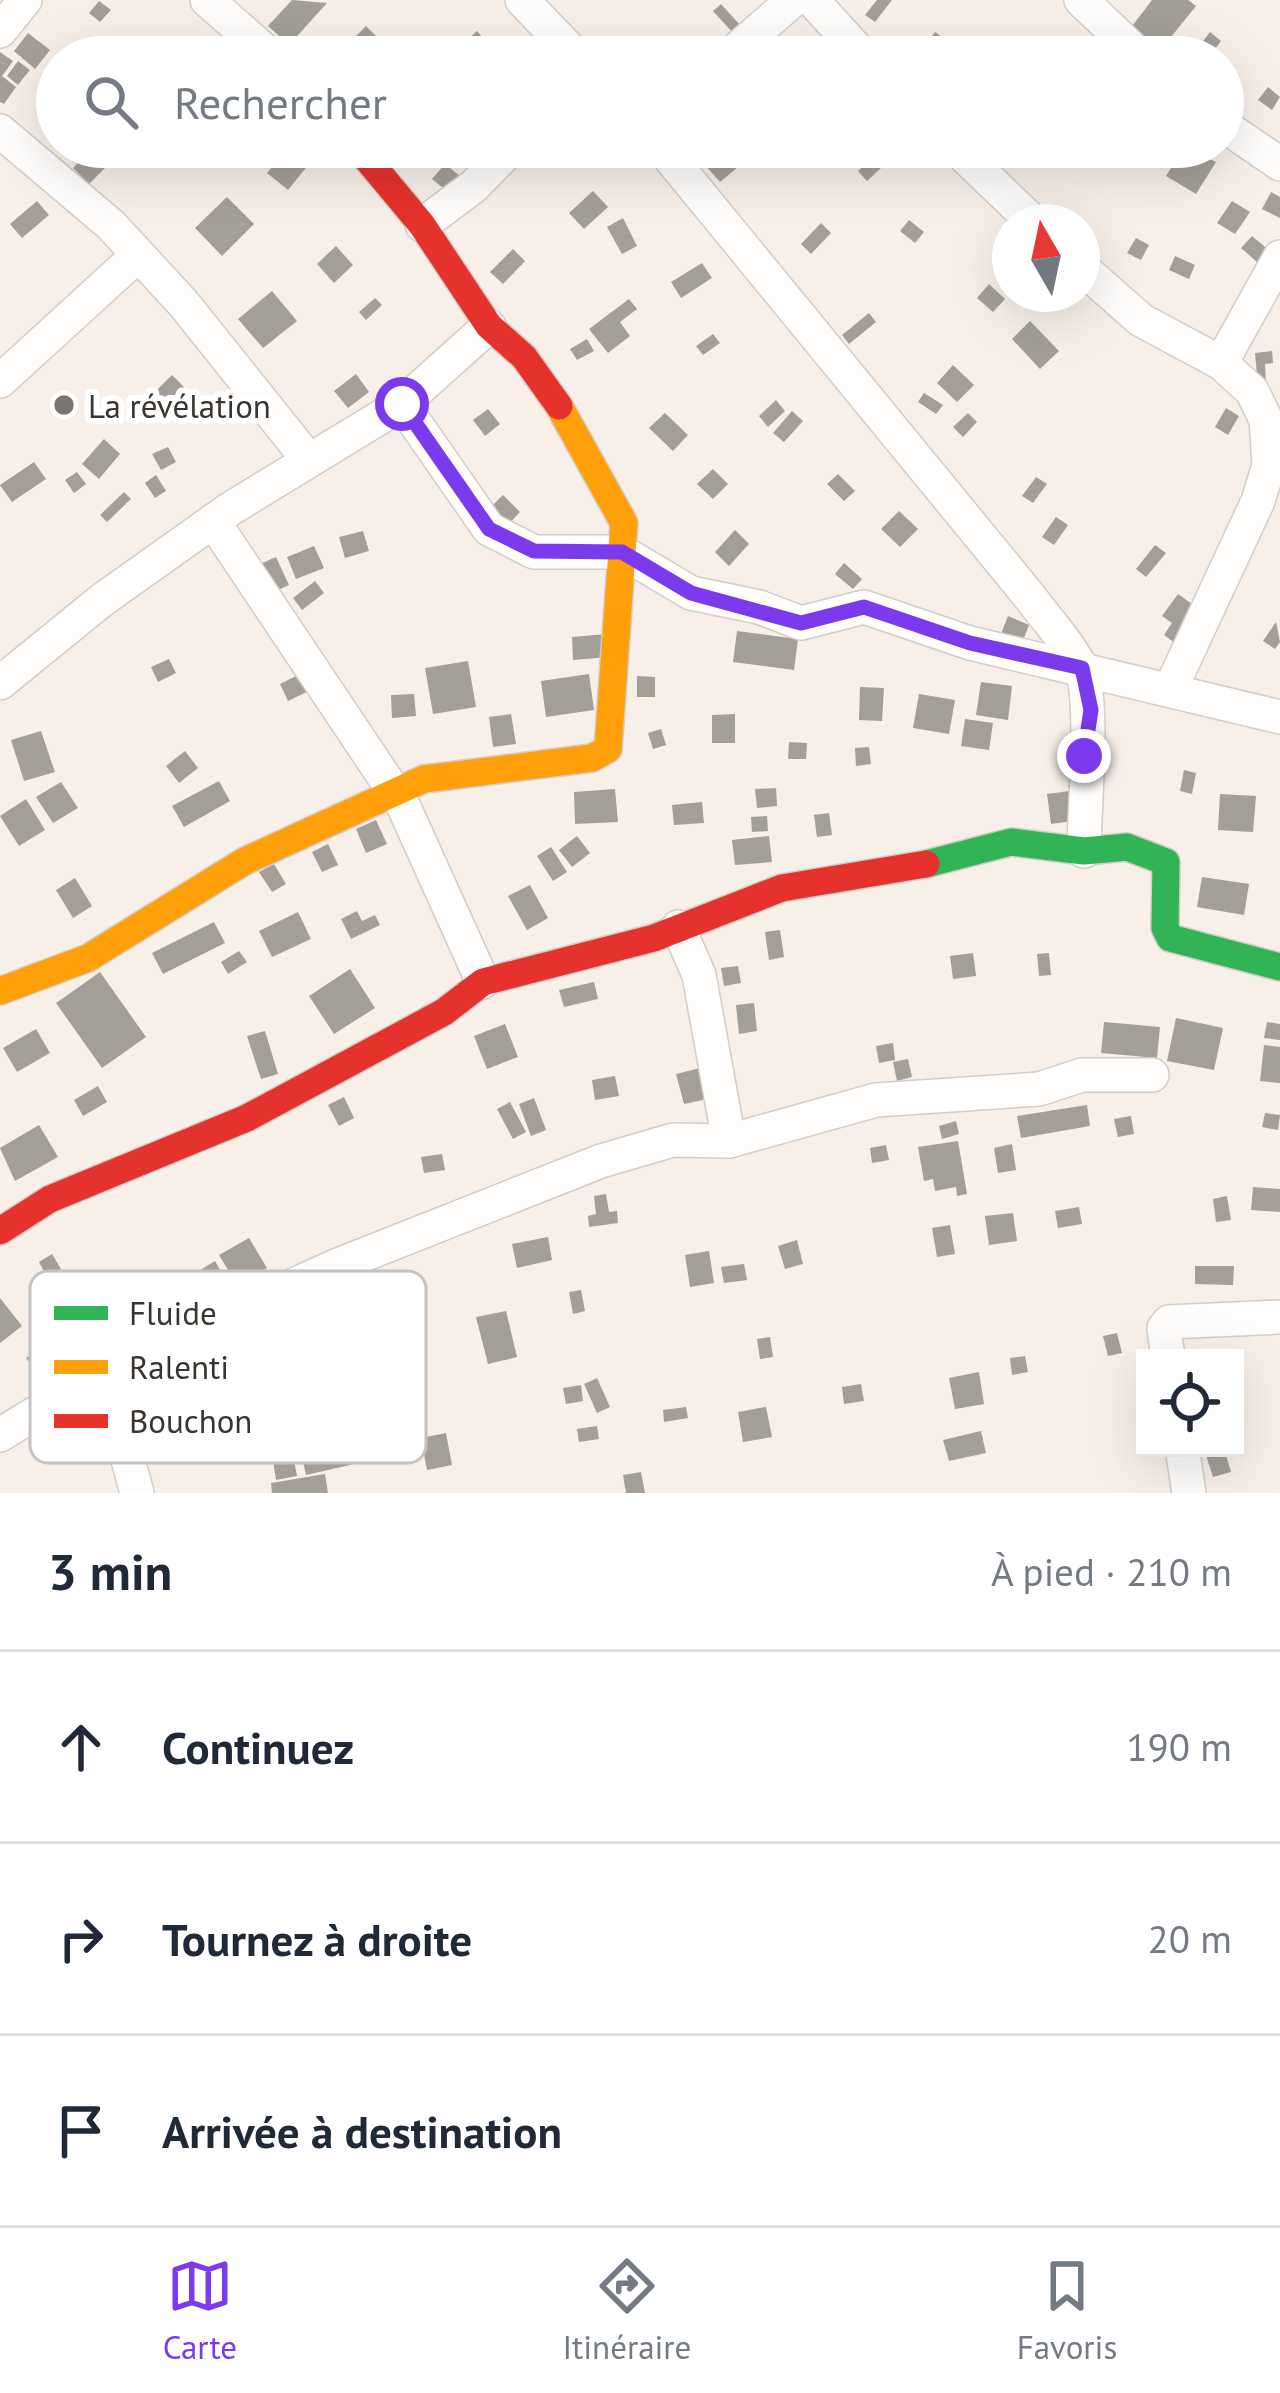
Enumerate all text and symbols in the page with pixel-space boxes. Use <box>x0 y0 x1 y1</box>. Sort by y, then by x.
search box <box>36 36 1244 168</box>
icon: search <box>78 69 144 135</box>
text: Rechercher <box>174 73 387 131</box>
north arrow <box>992 204 1100 312</box>
route start <box>375 377 429 431</box>
place label: La révélation <box>88 384 271 427</box>
marker: La révélation <box>51 392 77 418</box>
route end <box>1057 729 1111 783</box>
legend <box>30 1271 426 1463</box>
text: Fluide <box>129 1291 217 1334</box>
text: Ralenti <box>129 1345 229 1388</box>
map controls <box>1136 1349 1244 1457</box>
button: locate <box>1136 1349 1244 1457</box>
text: Bouchon <box>129 1399 252 1442</box>
text: 3 min <box>48 1538 172 1604</box>
text: À pied · 210 m <box>991 1546 1232 1597</box>
icon: ahead <box>48 1714 114 1780</box>
text: Continuez <box>162 1718 354 1776</box>
text: 190 m <box>1126 1721 1232 1772</box>
icon: right <box>48 1906 114 1972</box>
text: Tournez à droite <box>162 1910 472 1968</box>
text: 20 m <box>1147 1913 1232 1964</box>
icon: arrive <box>48 2098 114 2164</box>
text: Arrivée à destination <box>162 2102 562 2160</box>
tab: Carte <box>163 2253 237 2368</box>
tab: Itinéraire <box>562 2253 691 2368</box>
tab: Favoris <box>1017 2253 1117 2368</box>

